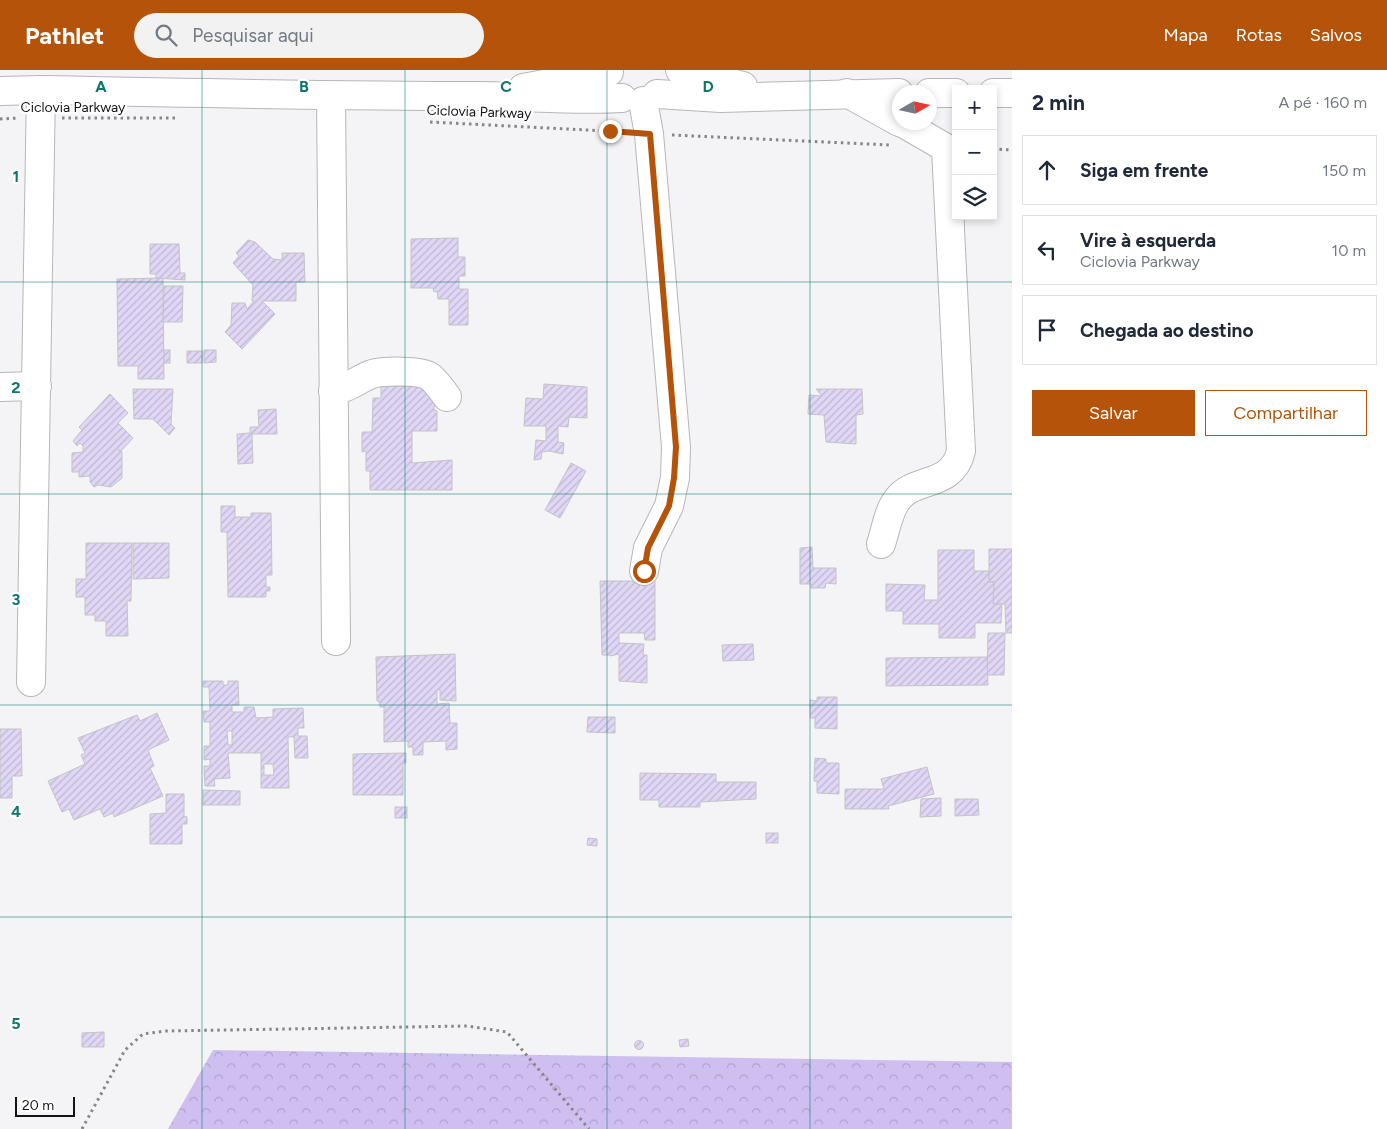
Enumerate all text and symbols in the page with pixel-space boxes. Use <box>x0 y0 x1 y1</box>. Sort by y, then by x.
search box <box>134 13 484 58</box>
text: Pathlet <box>25 21 104 50</box>
icon: search <box>152 21 180 49</box>
text: Pesquisar aqui <box>192 24 314 47</box>
text: Mapa <box>1164 24 1208 46</box>
text: Rotas <box>1236 24 1282 46</box>
text: Salvos <box>1310 24 1362 46</box>
text: A <box>95 77 107 96</box>
text: B <box>299 77 309 96</box>
text: C <box>500 77 512 96</box>
text: D <box>702 77 714 96</box>
north arrow <box>892 85 937 130</box>
map controls <box>952 85 997 220</box>
button: + <box>952 85 997 130</box>
text: 2 min <box>1032 90 1085 115</box>
text: A pé · 160 m <box>1279 93 1367 112</box>
street label: Ciclovia Parkway <box>21 99 126 116</box>
street label: Ciclovia Parkway <box>426 102 532 122</box>
route end <box>599 120 622 143</box>
button: − <box>952 130 997 175</box>
icon: ahead <box>1033 156 1061 184</box>
text: Siga em frente <box>1080 159 1208 182</box>
text: 150 m <box>1322 161 1366 180</box>
text: 1 <box>13 167 19 186</box>
button: layers <box>952 175 997 220</box>
text: Vire à esquerda <box>1080 229 1216 252</box>
icon: left <box>1033 236 1061 264</box>
text: 10 m <box>1332 241 1366 260</box>
text: Ciclovia Parkway <box>1080 252 1200 271</box>
icon: arrive <box>1033 316 1061 344</box>
text: Chegada ao destino <box>1080 319 1253 342</box>
text: 2 <box>11 378 21 397</box>
button: Salvar <box>1032 390 1195 436</box>
button: Compartilhar <box>1205 390 1367 436</box>
route start <box>633 560 656 583</box>
text: 3 <box>12 590 21 609</box>
text: 4 <box>11 802 21 821</box>
text: 5 <box>11 1014 21 1033</box>
scale bar <box>15 1094 75 1117</box>
text: 20 m <box>22 1097 54 1114</box>

